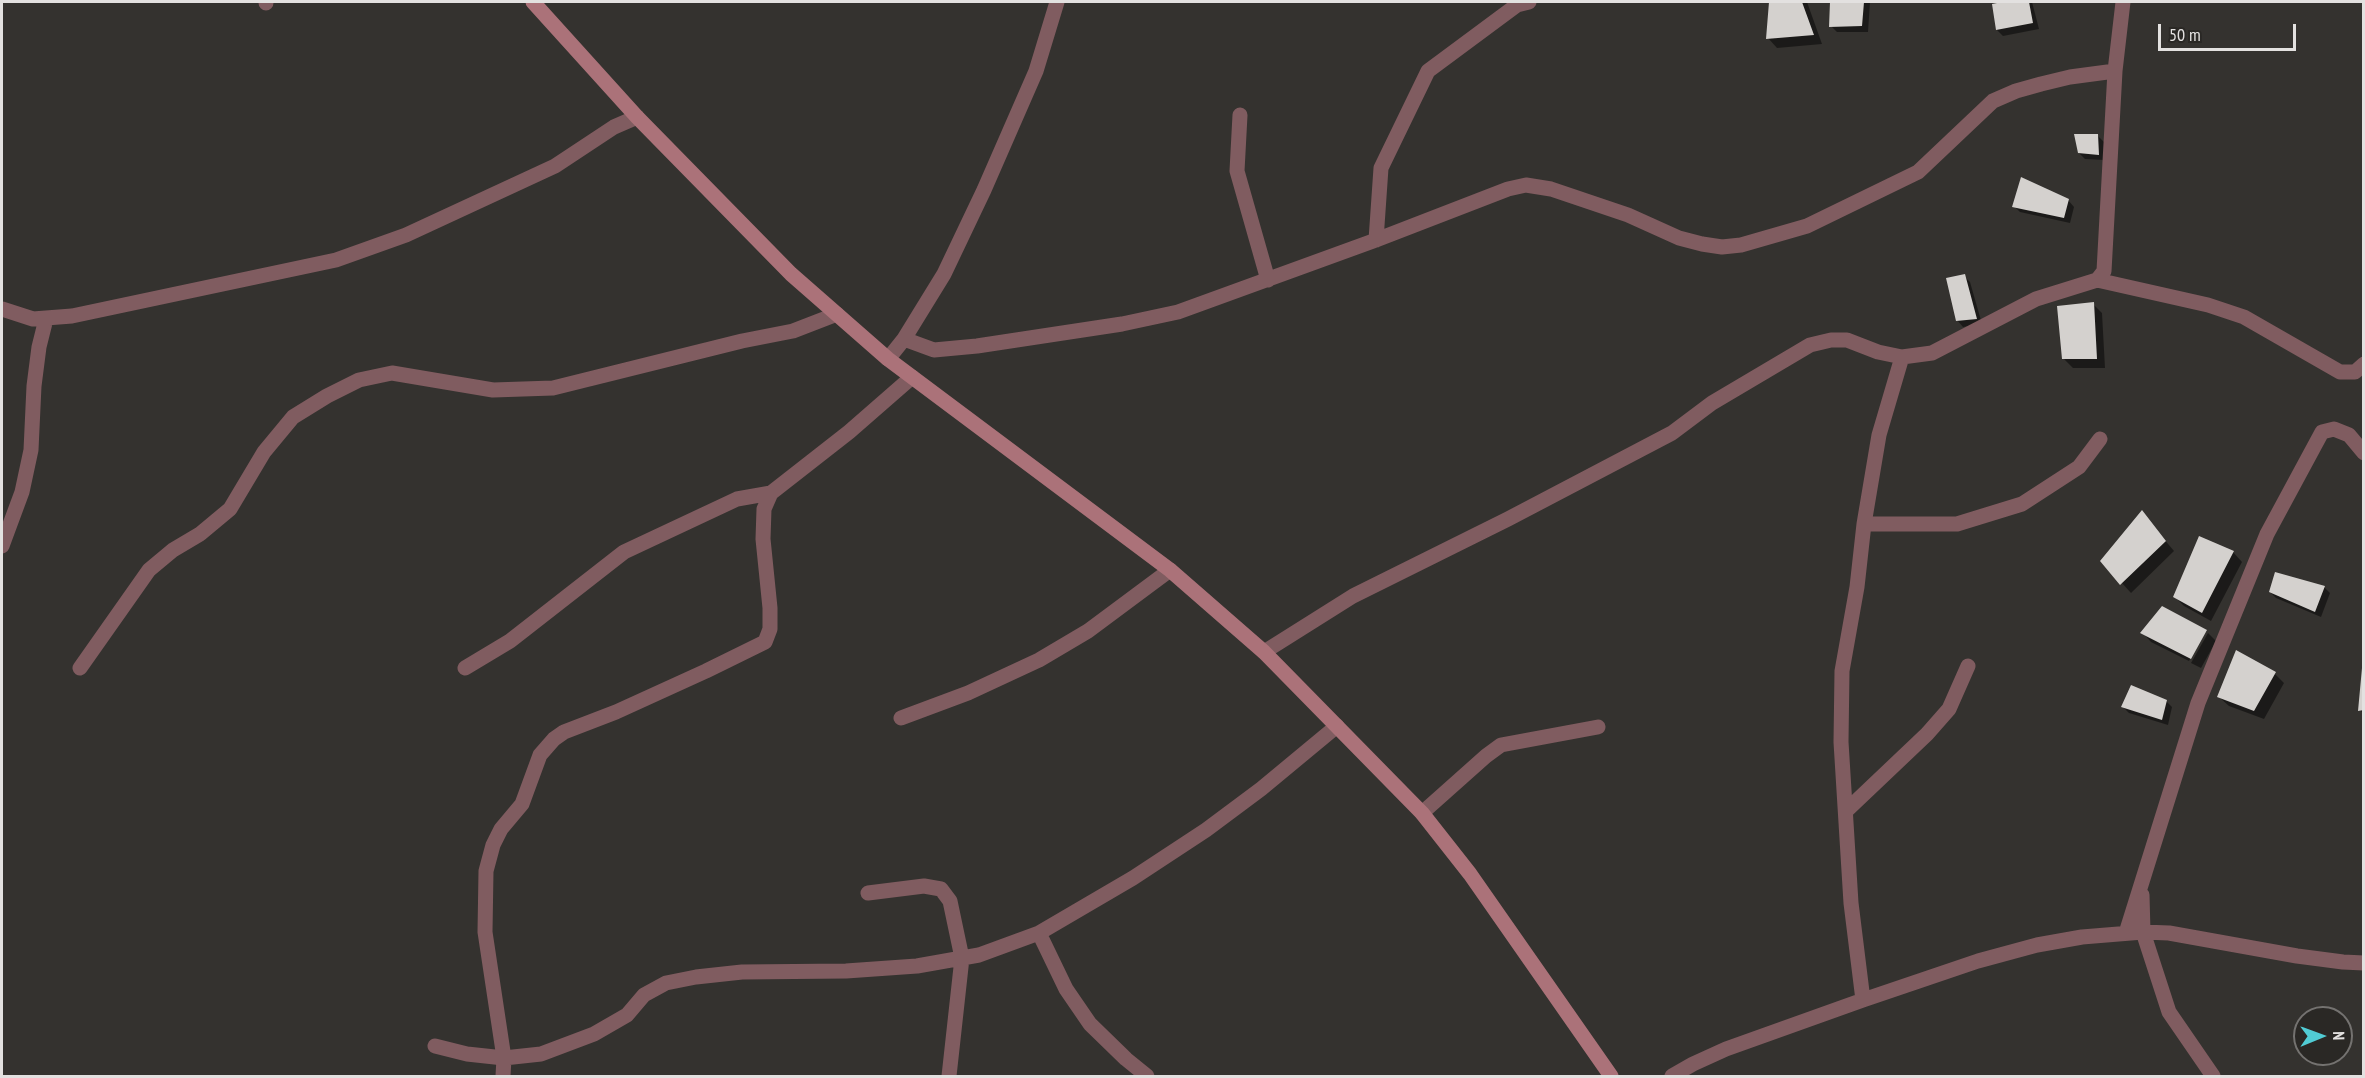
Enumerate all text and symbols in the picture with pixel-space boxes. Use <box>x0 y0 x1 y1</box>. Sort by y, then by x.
scale bar <box>2161 12 2299 50</box>
text: 50 m <box>2169 23 2201 46</box>
north arrow <box>2293 1006 2353 1066</box>
text: N <box>2329 1031 2349 1040</box>

